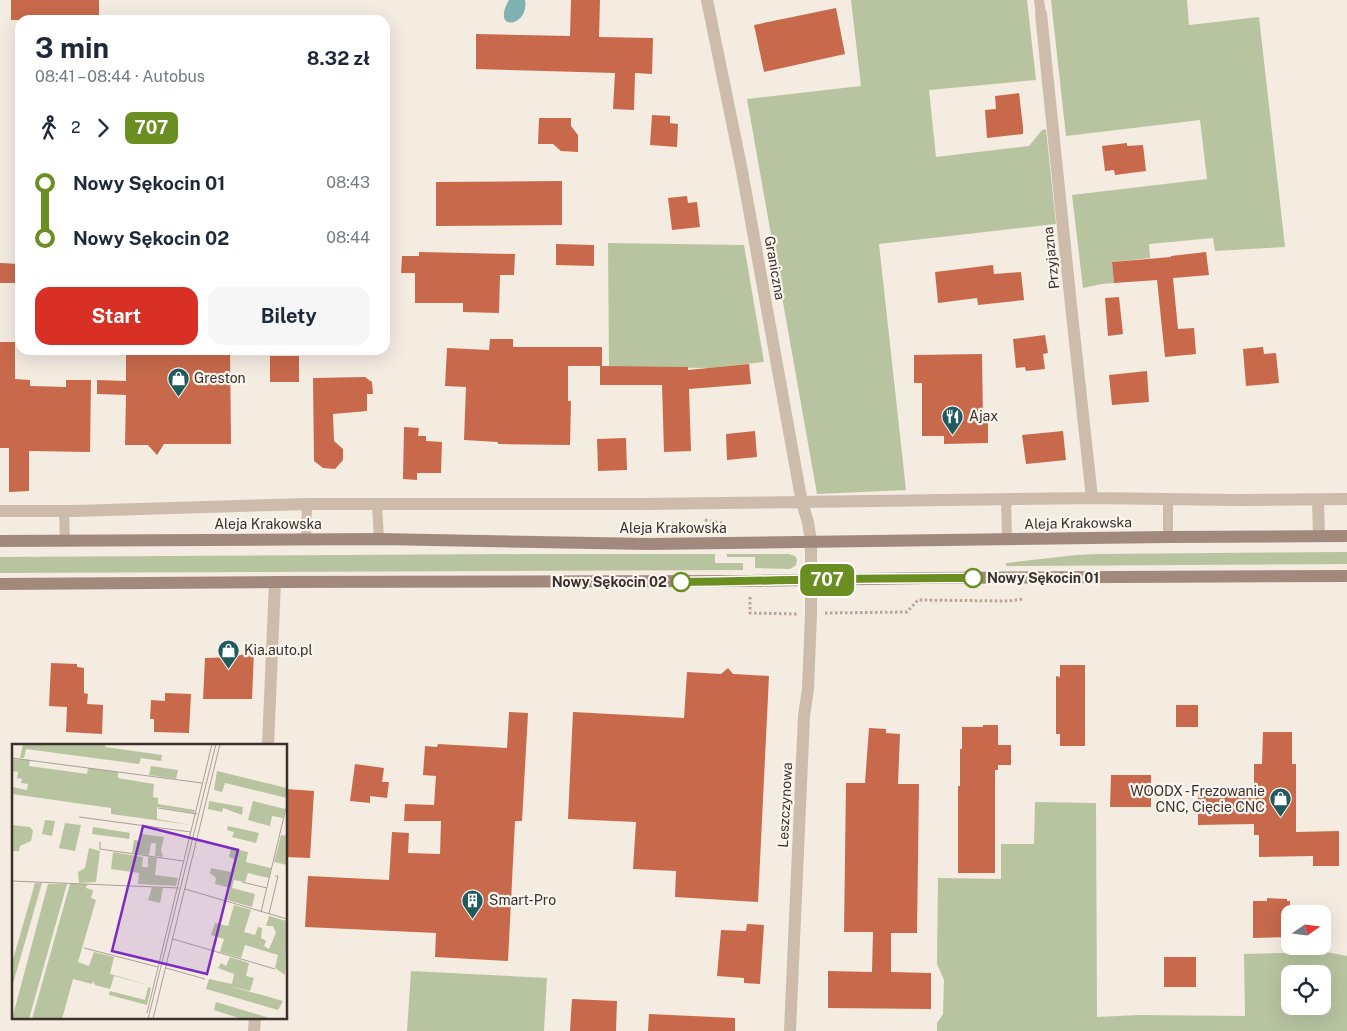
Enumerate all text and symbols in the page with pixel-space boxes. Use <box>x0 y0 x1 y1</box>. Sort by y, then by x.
text: 3 min <box>35 31 109 64</box>
text: 8.32 zł <box>307 47 370 69</box>
text: 08:41 – 08:44 · Autobus <box>35 67 205 86</box>
icon: walk <box>35 114 63 142</box>
icon: forward <box>89 114 117 142</box>
text: 707 <box>135 117 168 138</box>
text: 2 <box>71 118 81 137</box>
text: Nowy Sękocin 01 <box>73 172 225 194</box>
text: 08:43 <box>326 173 370 192</box>
street label: Przyjazna <box>1040 226 1062 290</box>
text: Nowy Sękocin 02 <box>73 227 229 249</box>
text: 08:44 <box>326 228 370 247</box>
street label: Graniczna <box>761 235 789 301</box>
button: Start <box>35 287 198 345</box>
button: Bilety <box>208 287 370 345</box>
shop icon: Greston <box>166 366 190 397</box>
place label: Greston <box>194 370 246 386</box>
restaurant icon: Ajax <box>941 404 965 435</box>
place label: Ajax <box>969 408 998 424</box>
street label: Aleja Krakowska <box>1024 514 1132 532</box>
street label: Aleja Krakowska <box>214 516 322 532</box>
street label: Aleja Krakowska <box>619 520 727 536</box>
line badge: 707 <box>798 564 856 596</box>
marker: Nowy Sękocin 01 <box>963 568 983 588</box>
text: 707 <box>810 569 844 590</box>
place label: Nowy Sękocin 01 <box>987 570 1099 586</box>
marker: Nowy Sękocin 02 <box>671 572 691 592</box>
place label: Nowy Sękocin 02 <box>552 574 667 590</box>
shop icon: Kia.auto.pl <box>216 638 240 669</box>
place label: Kia.auto.pl <box>244 642 313 658</box>
inset map <box>12 744 288 1018</box>
street label: Leszczynowa <box>775 762 795 848</box>
place label: WOODX - Frezowanie CNC, Cięcie CNC <box>1130 783 1265 815</box>
shop icon: WOODX - Frezowanie CNC, Cięcie CNC <box>1269 787 1293 818</box>
building icon: Smart-Pro <box>461 888 485 919</box>
place label: Smart-Pro <box>489 892 556 908</box>
north arrow <box>1281 905 1331 955</box>
map controls <box>1281 905 1331 1015</box>
button: locate <box>1281 965 1331 1015</box>

